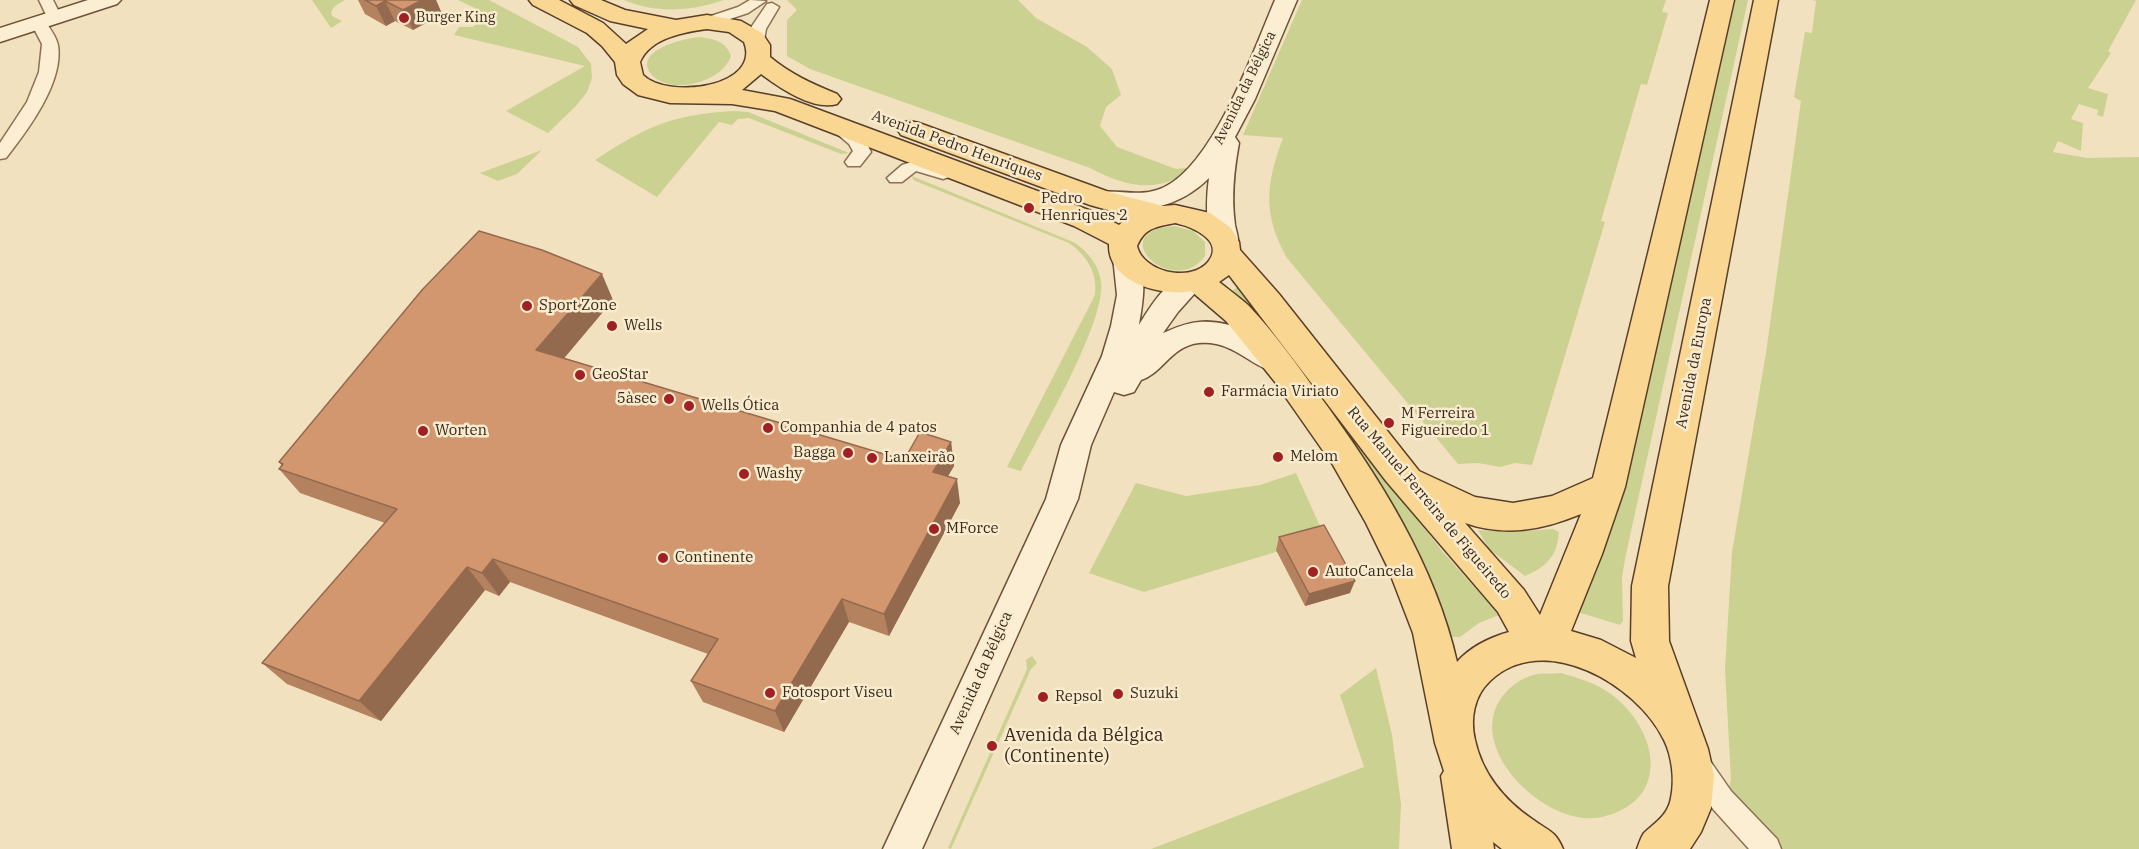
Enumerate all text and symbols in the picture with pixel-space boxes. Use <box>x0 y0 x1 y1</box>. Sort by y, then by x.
place label: Burger King <box>416 10 495 26</box>
marker: Burger King <box>397 11 411 25</box>
street label: Avenida da Bélgica <box>1210 29 1280 147</box>
street label: Avenida Pedro Henriques <box>869 107 1045 185</box>
place label: Pedro Henriques 2 <box>1041 190 1128 225</box>
marker: Pedro Henriques 2 <box>1022 201 1036 215</box>
street label: Avenida da Europa <box>1672 296 1716 430</box>
place label: Sport Zone <box>539 297 617 315</box>
marker: Sport Zone <box>520 299 534 313</box>
place label: Wells <box>624 317 662 335</box>
marker: Wells <box>605 319 619 333</box>
place label: GeoStar <box>592 366 648 384</box>
marker: GeoStar <box>573 368 587 382</box>
place label: Farmácia Viriato <box>1221 383 1339 401</box>
marker: Farmácia Viriato <box>1202 385 1216 399</box>
place label: 5àsec <box>617 390 657 408</box>
marker: 5àsec <box>662 392 676 406</box>
place label: Wells Ótica <box>701 397 779 415</box>
marker: Wells Ótica <box>682 399 696 413</box>
street label: Rua Manuel Ferreira de Figueiredo <box>1343 403 1515 603</box>
place label: M Ferreira Figueiredo 1 <box>1401 405 1490 440</box>
marker: M Ferreira Figueiredo 1 <box>1382 416 1396 430</box>
place label: Companhia de 4 patos <box>780 419 937 437</box>
marker: Companhia de 4 patos <box>761 421 775 435</box>
place label: Worten <box>435 422 487 440</box>
marker: Worten <box>416 424 430 438</box>
place label: Bagga <box>793 444 836 462</box>
marker: Bagga <box>841 446 855 460</box>
place label: Melom <box>1290 448 1338 466</box>
place label: Lanxeirão <box>884 449 955 467</box>
marker: Melom <box>1271 450 1285 464</box>
marker: Lanxeirão <box>865 451 879 465</box>
place label: Washy <box>756 465 802 483</box>
marker: Washy <box>737 467 751 481</box>
place label: MForce <box>946 520 999 538</box>
marker: MForce <box>927 522 941 536</box>
place label: Continente <box>675 549 753 567</box>
marker: Continente <box>656 551 670 565</box>
place label: AutoCancela <box>1325 563 1414 581</box>
marker: AutoCancela <box>1306 565 1320 579</box>
street label: Avenida da Bélgica <box>946 609 1016 737</box>
place label: Fotosport Viseu <box>782 684 893 702</box>
place label: Suzuki <box>1130 685 1178 703</box>
marker: Fotosport Viseu <box>763 686 777 700</box>
marker: Suzuki <box>1111 687 1125 701</box>
place label: Repsol <box>1055 688 1102 706</box>
marker: Repsol <box>1036 690 1050 704</box>
place label: Avenida da Bélgica (Continente) <box>1004 725 1164 768</box>
marker: Avenida da Bélgica (Continente) <box>985 739 999 753</box>

